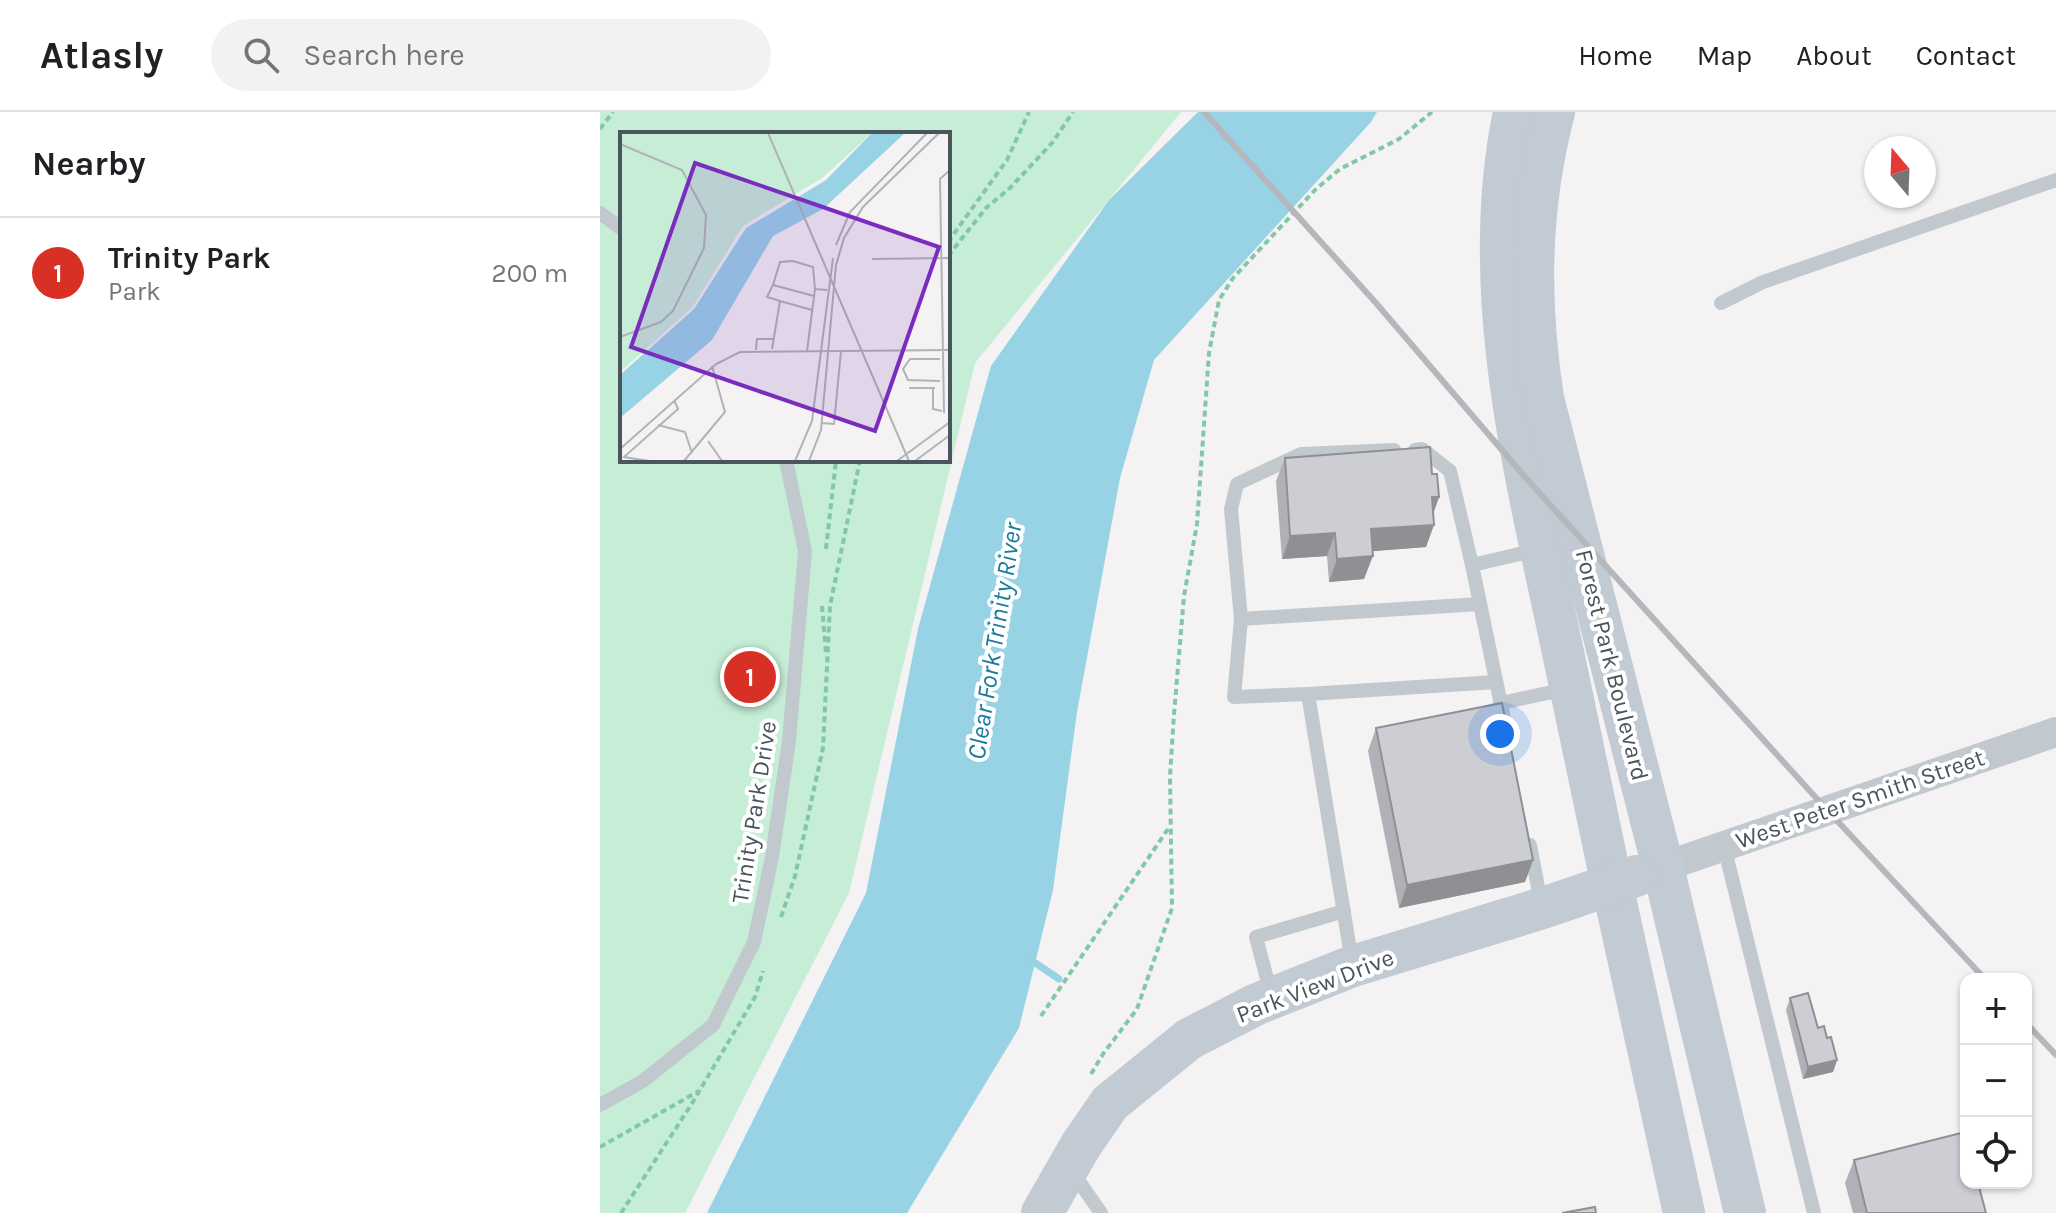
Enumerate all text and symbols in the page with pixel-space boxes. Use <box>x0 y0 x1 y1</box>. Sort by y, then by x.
search box <box>211 19 771 91</box>
text: Atlasly <box>40 33 163 78</box>
icon: search <box>239 33 283 77</box>
text: Search here <box>303 37 465 73</box>
text: Home <box>1578 39 1653 72</box>
text: Map <box>1697 39 1752 72</box>
text: About <box>1796 39 1872 72</box>
text: Contact <box>1916 39 2016 72</box>
inset map <box>620 132 950 462</box>
north arrow <box>1864 136 1936 208</box>
text: Nearby <box>32 144 146 184</box>
text: Trinity Park <box>108 240 271 276</box>
text: 1 <box>53 258 63 289</box>
text: 200 m <box>492 258 568 289</box>
text: Park <box>108 276 161 307</box>
water label: Clear Fork Trinity River <box>960 519 1029 762</box>
street label: Forest Park Boulevard <box>1570 546 1654 784</box>
pin: 1 <box>724 647 776 707</box>
your location <box>1480 714 1520 754</box>
street label: Trinity Park Drive <box>726 719 782 905</box>
street label: West Peter Smith Street <box>1732 743 1988 855</box>
street label: Park View Drive <box>1232 943 1398 1029</box>
map controls <box>1960 973 2032 1189</box>
button: + <box>1960 973 2032 1045</box>
button: − <box>1960 1045 2032 1117</box>
button: locate <box>1960 1117 2032 1189</box>

